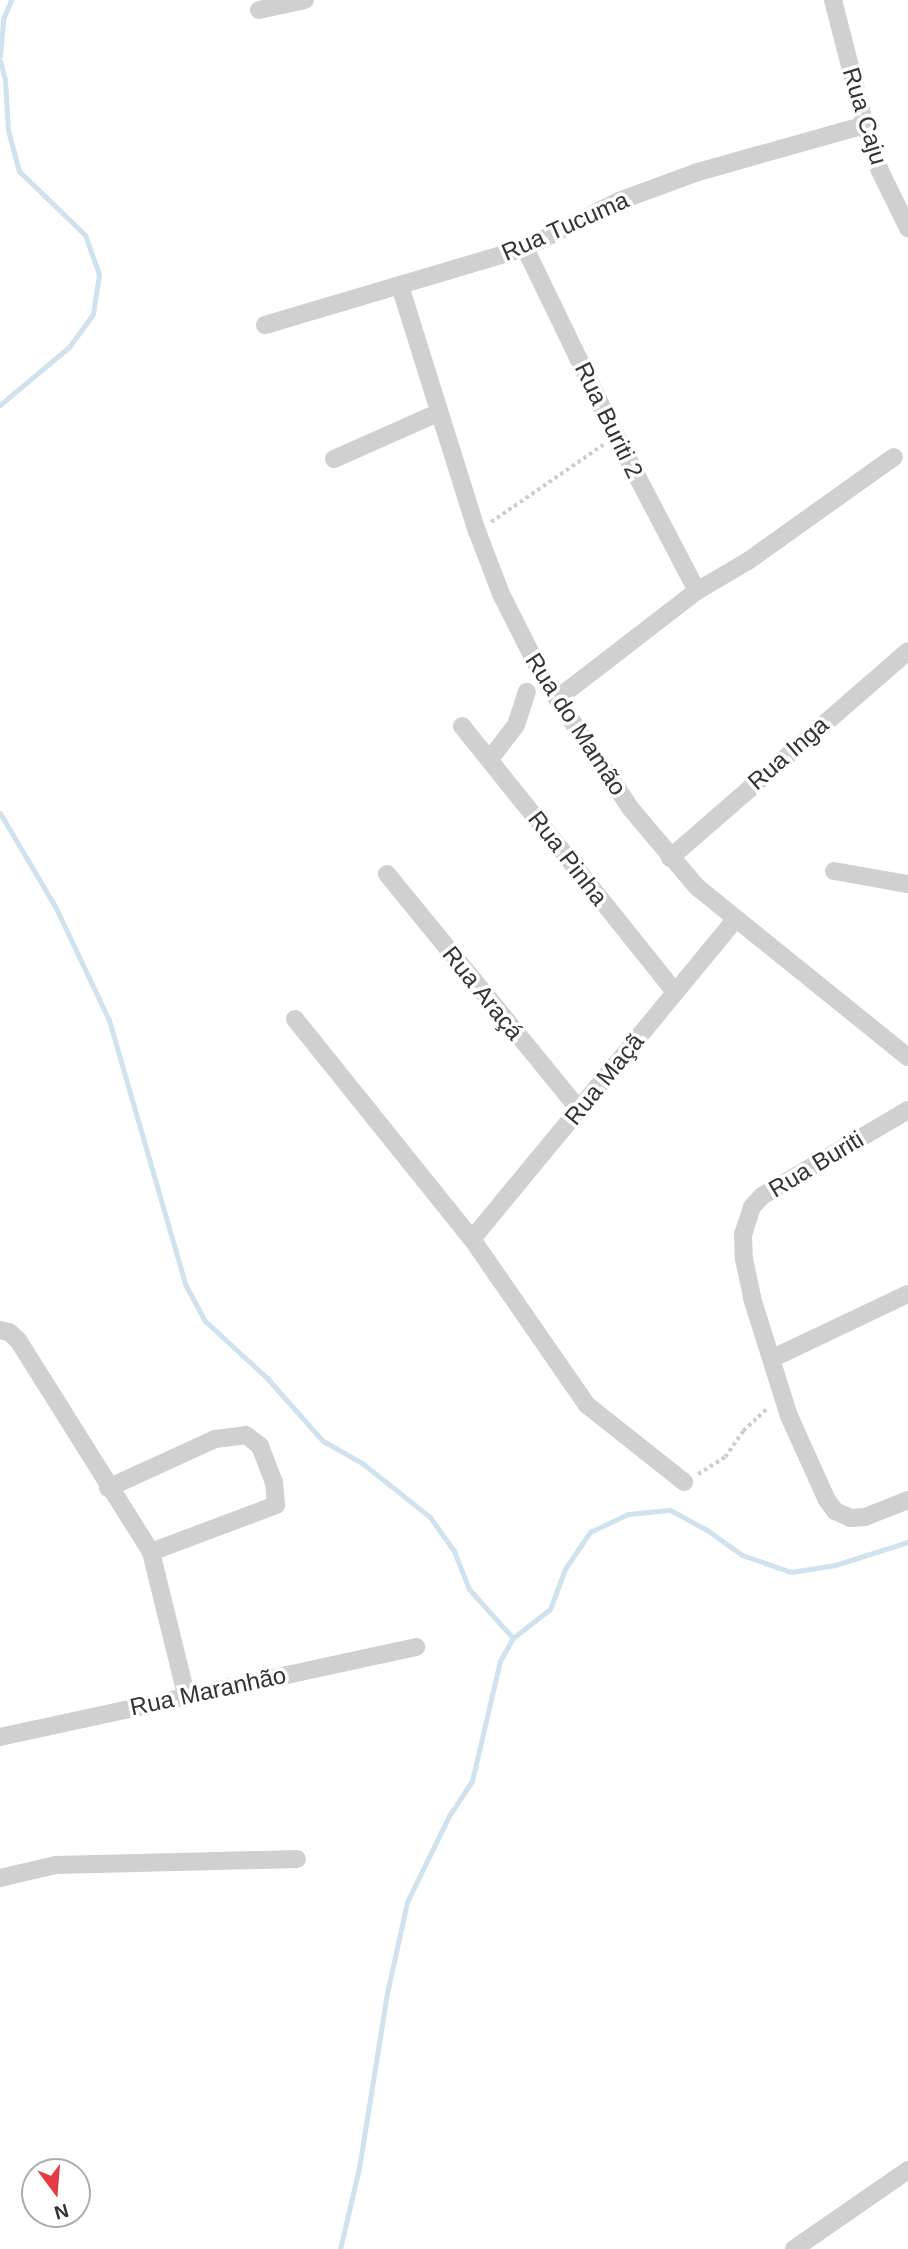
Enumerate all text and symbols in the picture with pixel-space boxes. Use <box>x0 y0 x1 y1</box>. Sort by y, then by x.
street label: Rua Caju <box>837 64 893 168</box>
street label: Rua Tucuma <box>497 185 633 267</box>
street label: Rua Buriti 2 <box>569 357 649 483</box>
street label: Rua do Mamão <box>519 647 633 801</box>
street label: Rua Inga <box>742 710 834 796</box>
street label: Rua Pinha <box>522 805 614 911</box>
street label: Rua Araçá <box>436 940 530 1046</box>
street label: Rua Maçã <box>558 1027 650 1131</box>
street label: Rua Buriti <box>763 1125 869 1203</box>
street label: Rua Maranhão <box>127 1660 289 1722</box>
north arrow <box>21 2158 91 2228</box>
text: N <box>52 2200 71 2224</box>

